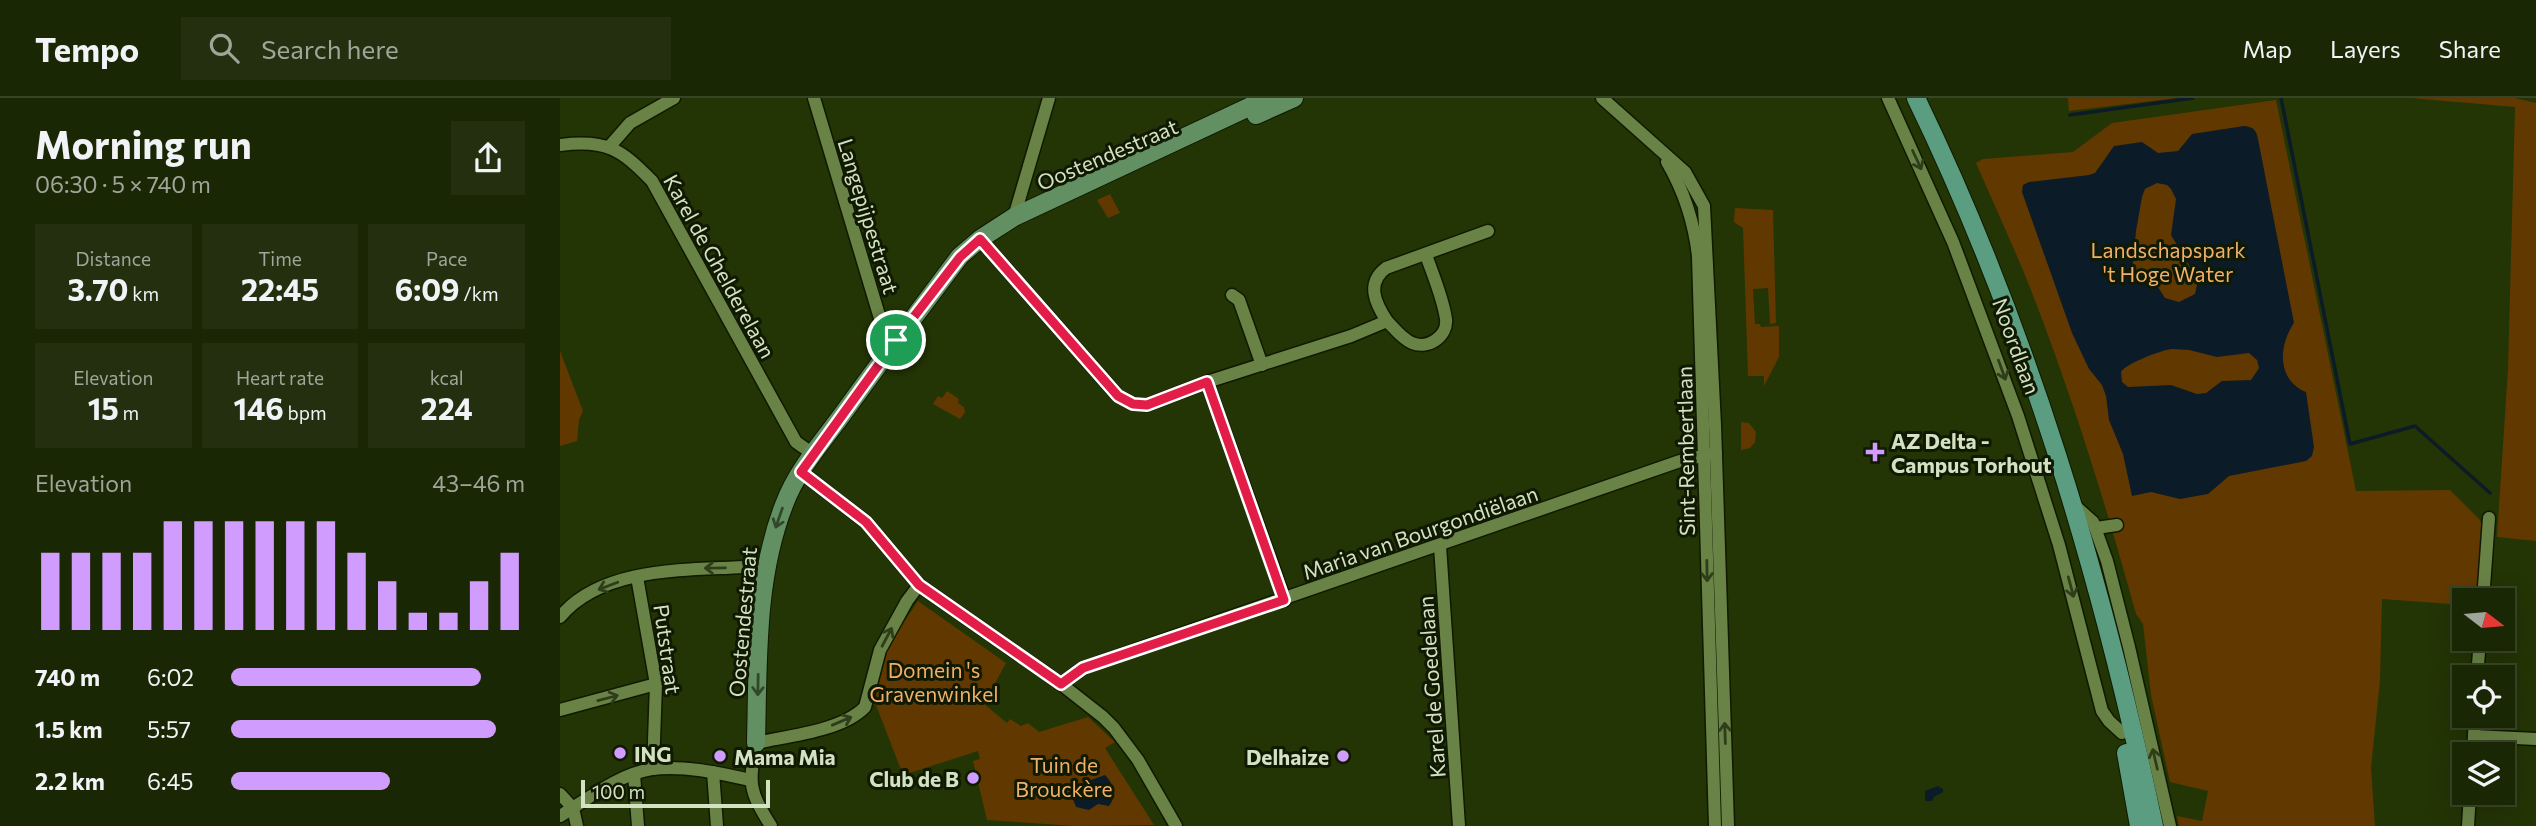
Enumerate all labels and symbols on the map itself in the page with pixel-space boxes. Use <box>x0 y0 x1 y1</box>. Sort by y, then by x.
street label: Oostendestraat <box>1033 113 1181 195</box>
street label: Langepijpestraat <box>834 135 904 297</box>
one-way arrow <box>1911 149 1924 170</box>
street label: Karel de Ghelderelaan <box>659 170 781 362</box>
park label: Landschapspark 't Hoge Water <box>2090 237 2246 286</box>
street label: Noordlaan <box>1988 295 2046 397</box>
pin <box>866 310 926 370</box>
one-way arrow <box>1997 359 2010 381</box>
street label: Sint-Rembertlaan <box>1671 366 1699 536</box>
place label: AZ Delta - Campus Torhout <box>1891 428 2052 477</box>
marker: AZ Delta - Campus Torhout <box>1865 442 1885 462</box>
street label: Maria van Bourgondiëlaan <box>1299 480 1541 584</box>
one-way arrow <box>772 507 784 529</box>
street label: Oostendestraat <box>723 546 761 698</box>
one-way arrow <box>1701 559 1714 582</box>
one-way arrow <box>704 562 727 575</box>
one-way arrow <box>2065 576 2078 598</box>
one-way arrow <box>598 580 619 593</box>
north arrow <box>2452 588 2515 651</box>
street label: Karel de Goedelaan <box>1412 595 1450 779</box>
street label: Putstraat <box>649 603 687 695</box>
one-way arrow <box>880 627 894 648</box>
park label: Domein 's Gravenwinkel <box>869 657 999 706</box>
one-way arrow <box>751 673 764 696</box>
one-way arrow <box>597 690 619 703</box>
one-way arrow <box>831 713 852 726</box>
one-way arrow <box>1718 722 1731 745</box>
place label: ING <box>634 741 672 766</box>
place label: Mama Mia <box>734 744 836 769</box>
place label: Delhaize <box>1246 744 1329 769</box>
marker: ING <box>612 745 628 761</box>
marker: Mama Mia <box>712 748 728 764</box>
marker: Delhaize <box>1335 748 1351 764</box>
one-way arrow <box>2148 748 2161 771</box>
park label: Tuin de Brouckère <box>1015 752 1113 801</box>
place label: Club de B <box>869 766 959 791</box>
marker: Club de B <box>965 770 981 786</box>
scale bar <box>581 777 770 809</box>

